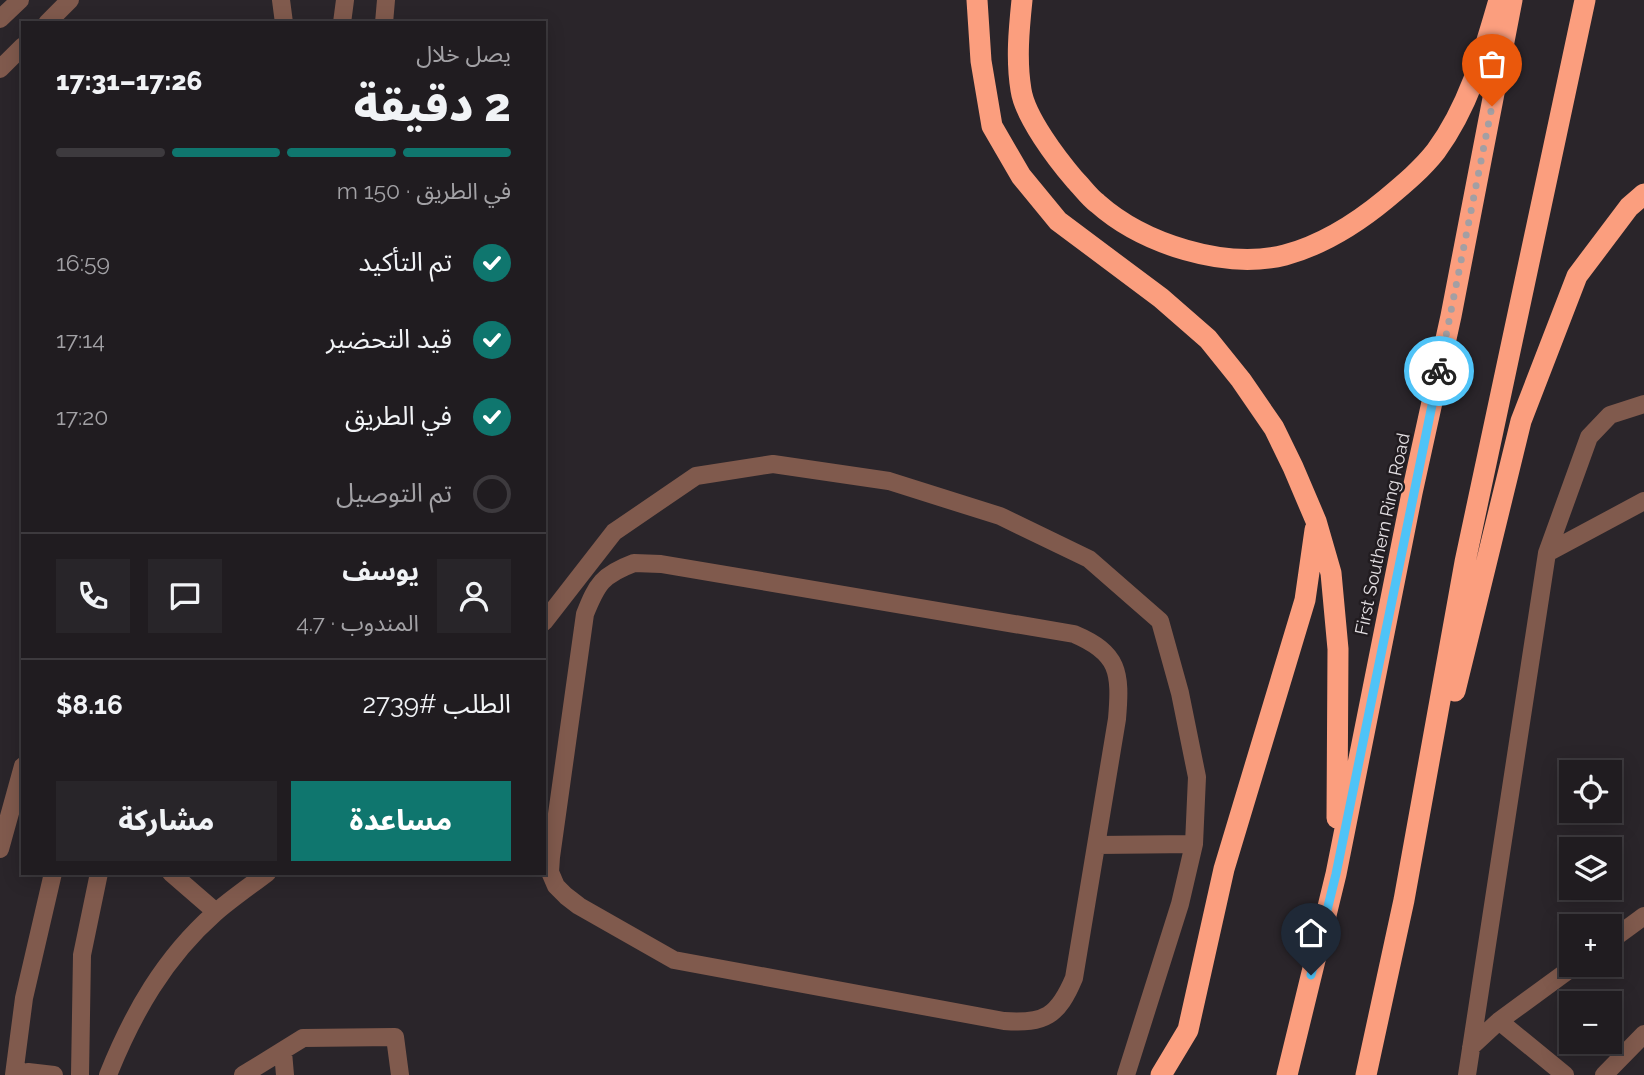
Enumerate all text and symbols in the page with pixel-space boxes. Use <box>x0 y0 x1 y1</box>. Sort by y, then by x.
pin <box>1462 34 1522 106</box>
text: يصل خلال <box>416 40 511 67</box>
icon: bag <box>1473 45 1511 83</box>
text: 17:26–17:31 <box>56 66 202 96</box>
text: 2 دقيقة <box>353 78 511 132</box>
text: في الطريق · 150 m <box>337 177 511 204</box>
icon: check <box>473 244 511 282</box>
text: تم التأكيد <box>359 247 452 277</box>
text: 16:59 <box>56 249 110 276</box>
icon: check <box>473 321 511 359</box>
text: قيد التحضير <box>326 324 452 354</box>
text: 17:14 <box>56 326 105 353</box>
courier <box>1404 336 1474 406</box>
icon: bike <box>1420 352 1458 390</box>
icon: check <box>473 398 511 436</box>
text: في الطريق <box>345 401 452 431</box>
text: 17:20 <box>56 403 108 430</box>
street label: First Southern Ring Road <box>1350 431 1414 637</box>
text: تم التوصيل <box>336 478 452 508</box>
text: يوسف <box>342 556 419 586</box>
button: phone <box>56 559 130 633</box>
button: chat <box>148 559 222 633</box>
button: person <box>437 559 511 633</box>
text: المندوب · 4.7 <box>296 609 419 636</box>
text: الطلب #2739 <box>362 689 511 719</box>
text: $8.16 <box>56 690 123 720</box>
map controls <box>1559 760 1622 1054</box>
button: locate <box>1559 760 1622 823</box>
button: مشاركة <box>56 781 277 861</box>
button: مساعدة <box>291 781 511 861</box>
button: layers <box>1559 837 1622 900</box>
pin <box>1281 903 1341 975</box>
icon: home <box>1292 914 1330 952</box>
button: + <box>1559 914 1622 977</box>
button: − <box>1559 991 1622 1054</box>

